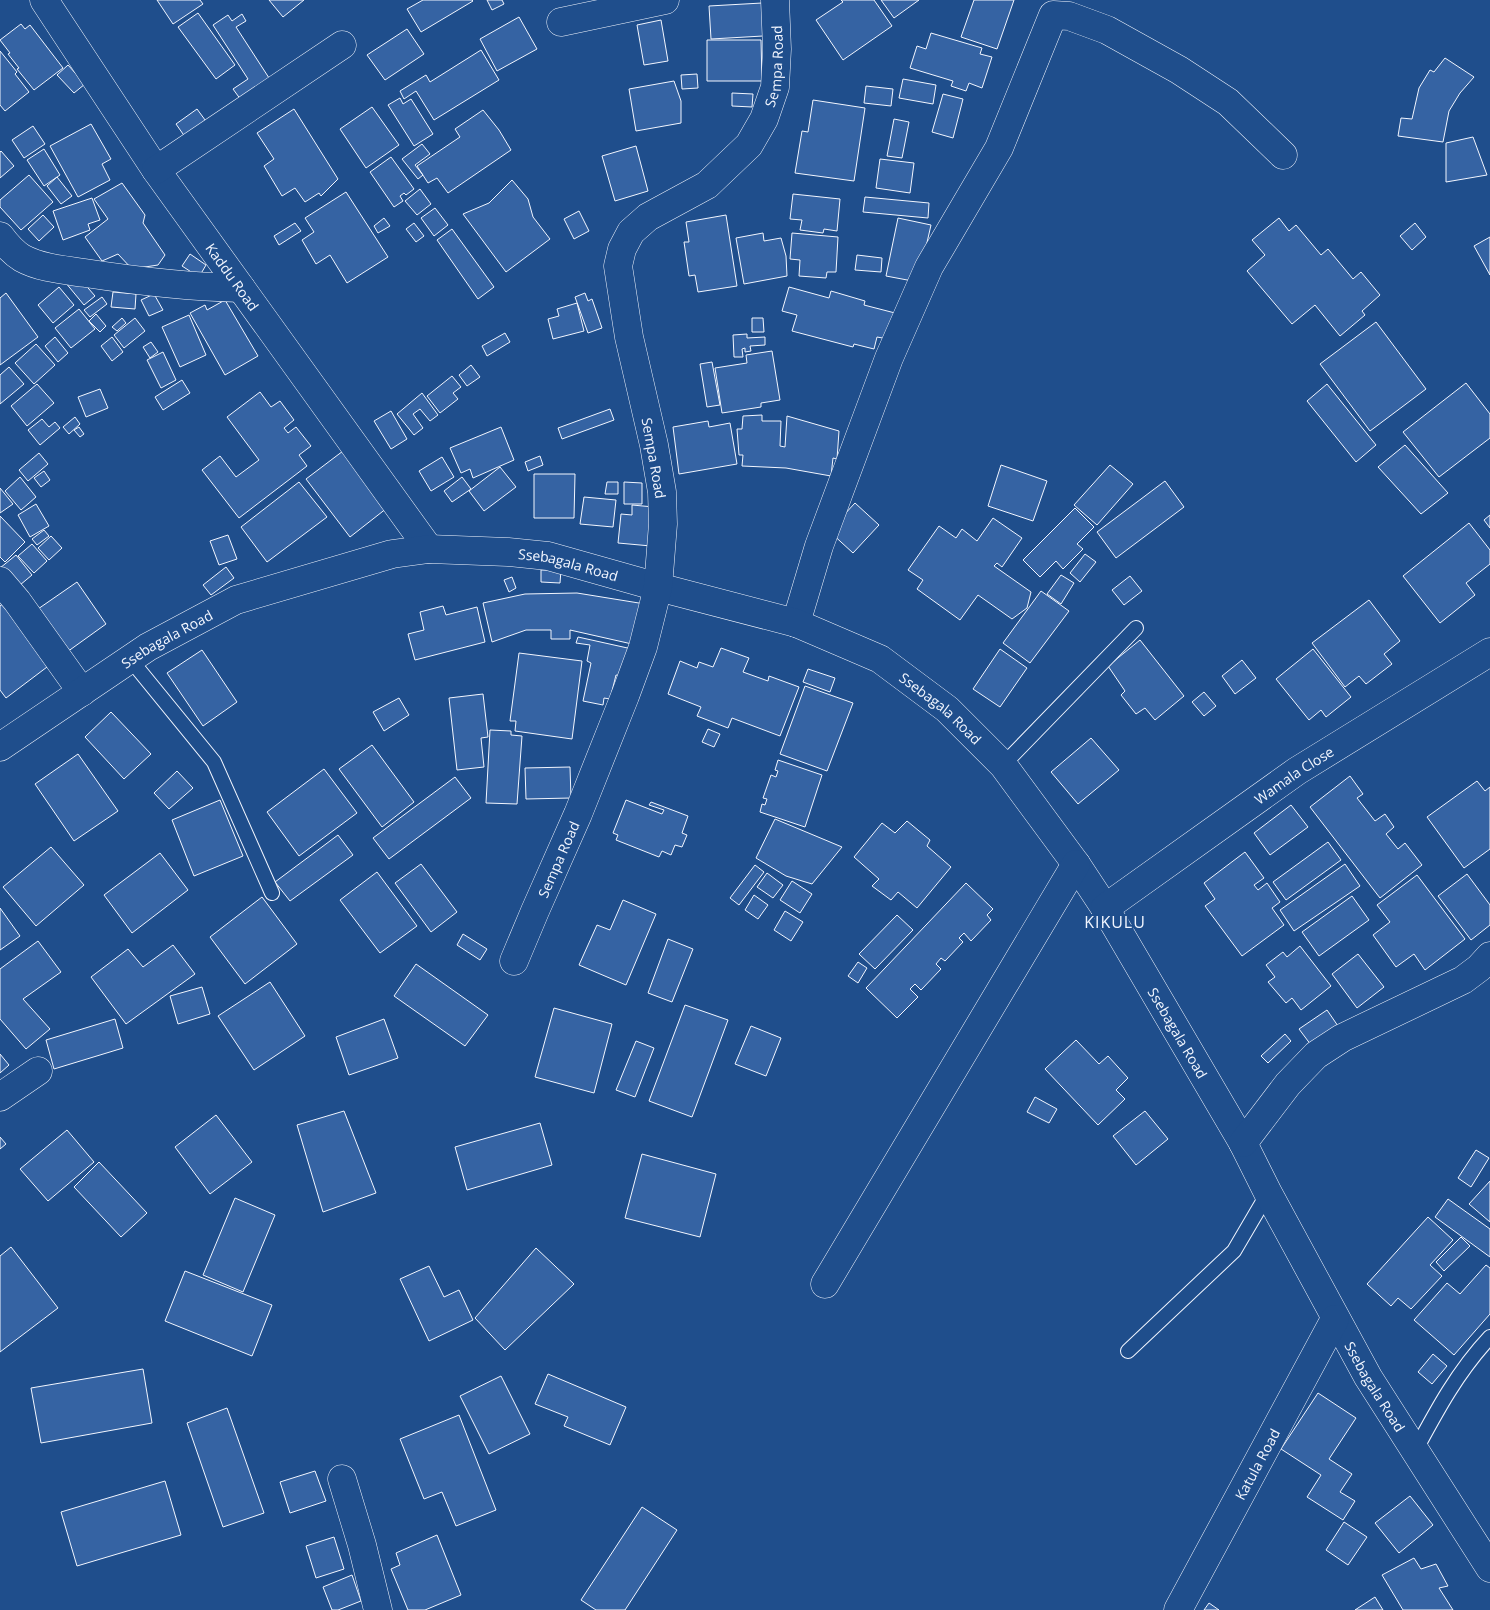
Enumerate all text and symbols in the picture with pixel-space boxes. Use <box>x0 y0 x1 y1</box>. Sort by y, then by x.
street label: Sempa Road <box>759 25 787 109</box>
street label: Kaddu Road <box>202 239 264 314</box>
street label: Sempa Road <box>638 416 670 500</box>
street label: Ssebagala Road <box>517 544 620 585</box>
street label: Ssebagala Road <box>117 605 216 672</box>
street label: Ssebagala Road <box>896 667 986 748</box>
street label: Wamala Close <box>1250 741 1337 808</box>
street label: Sempa Road <box>533 818 583 900</box>
district label: KIKULU <box>1084 911 1146 933</box>
street label: Ssebagala Road <box>1144 984 1212 1082</box>
street label: Ssebagala Road <box>1341 1338 1410 1435</box>
street label: Katula Road <box>1230 1425 1284 1503</box>

